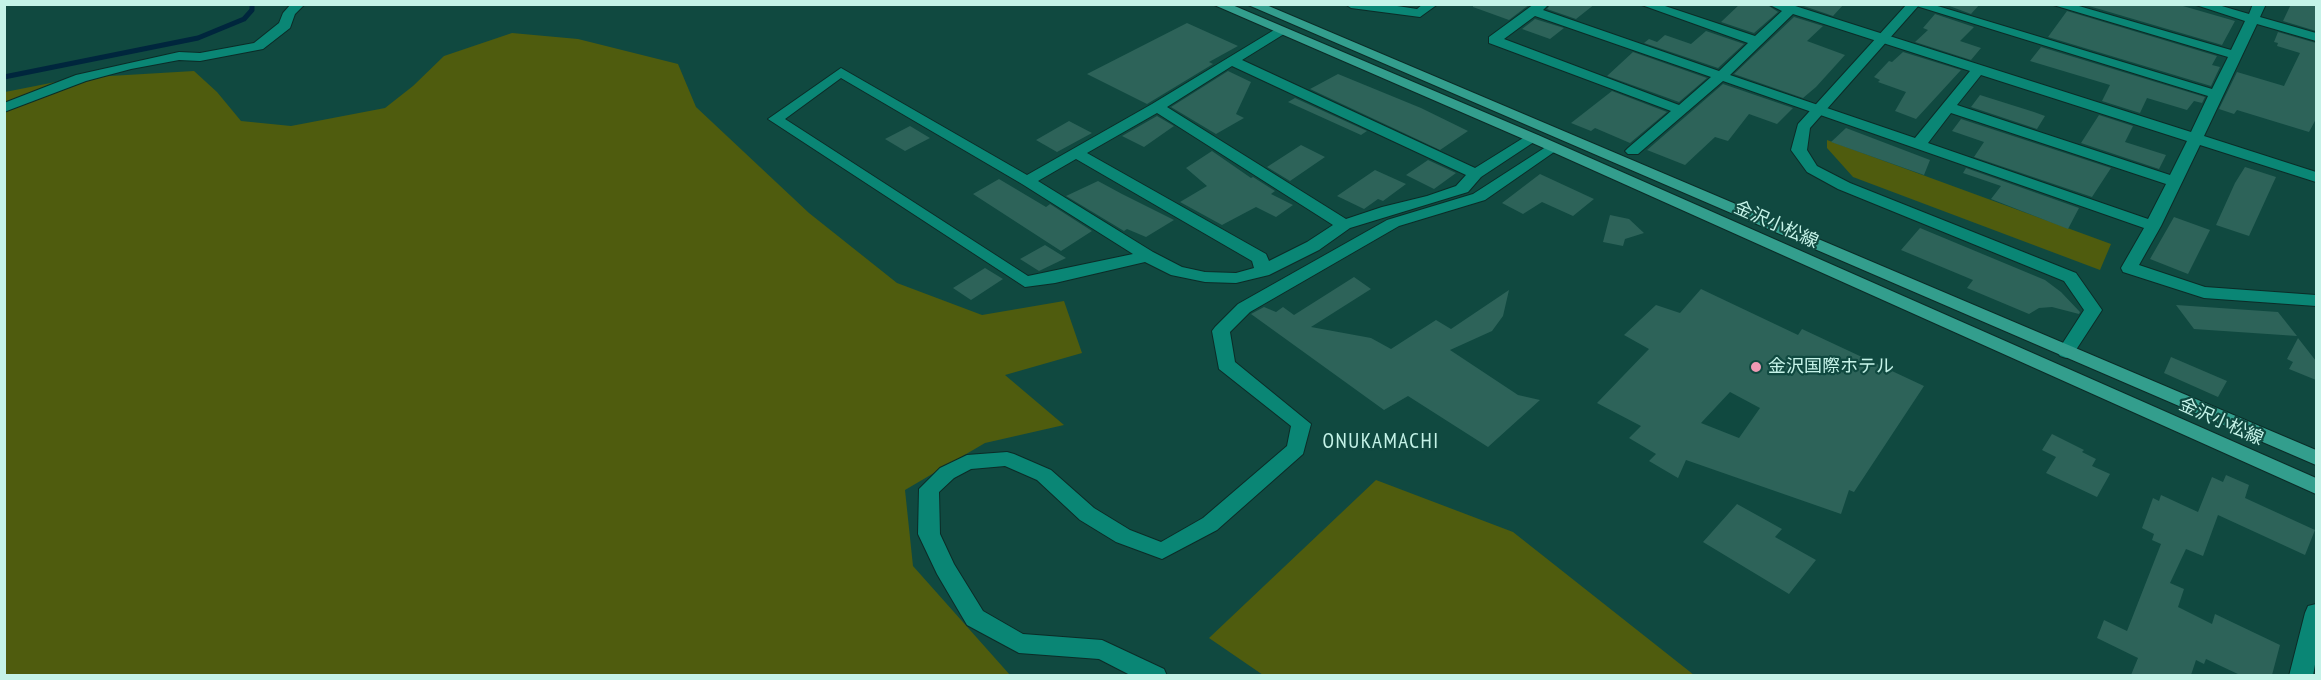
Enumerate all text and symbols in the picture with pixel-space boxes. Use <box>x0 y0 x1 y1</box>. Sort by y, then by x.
street label: 金沢小松線 <box>1730 197 1822 253</box>
place label: 金沢国際ホテル <box>1768 356 1894 378</box>
marker: 金沢国際ホテル <box>1749 360 1763 374</box>
street label: 金沢小松線 <box>2175 394 2267 450</box>
district label: ONUKAMACHI <box>1322 429 1440 455</box>

